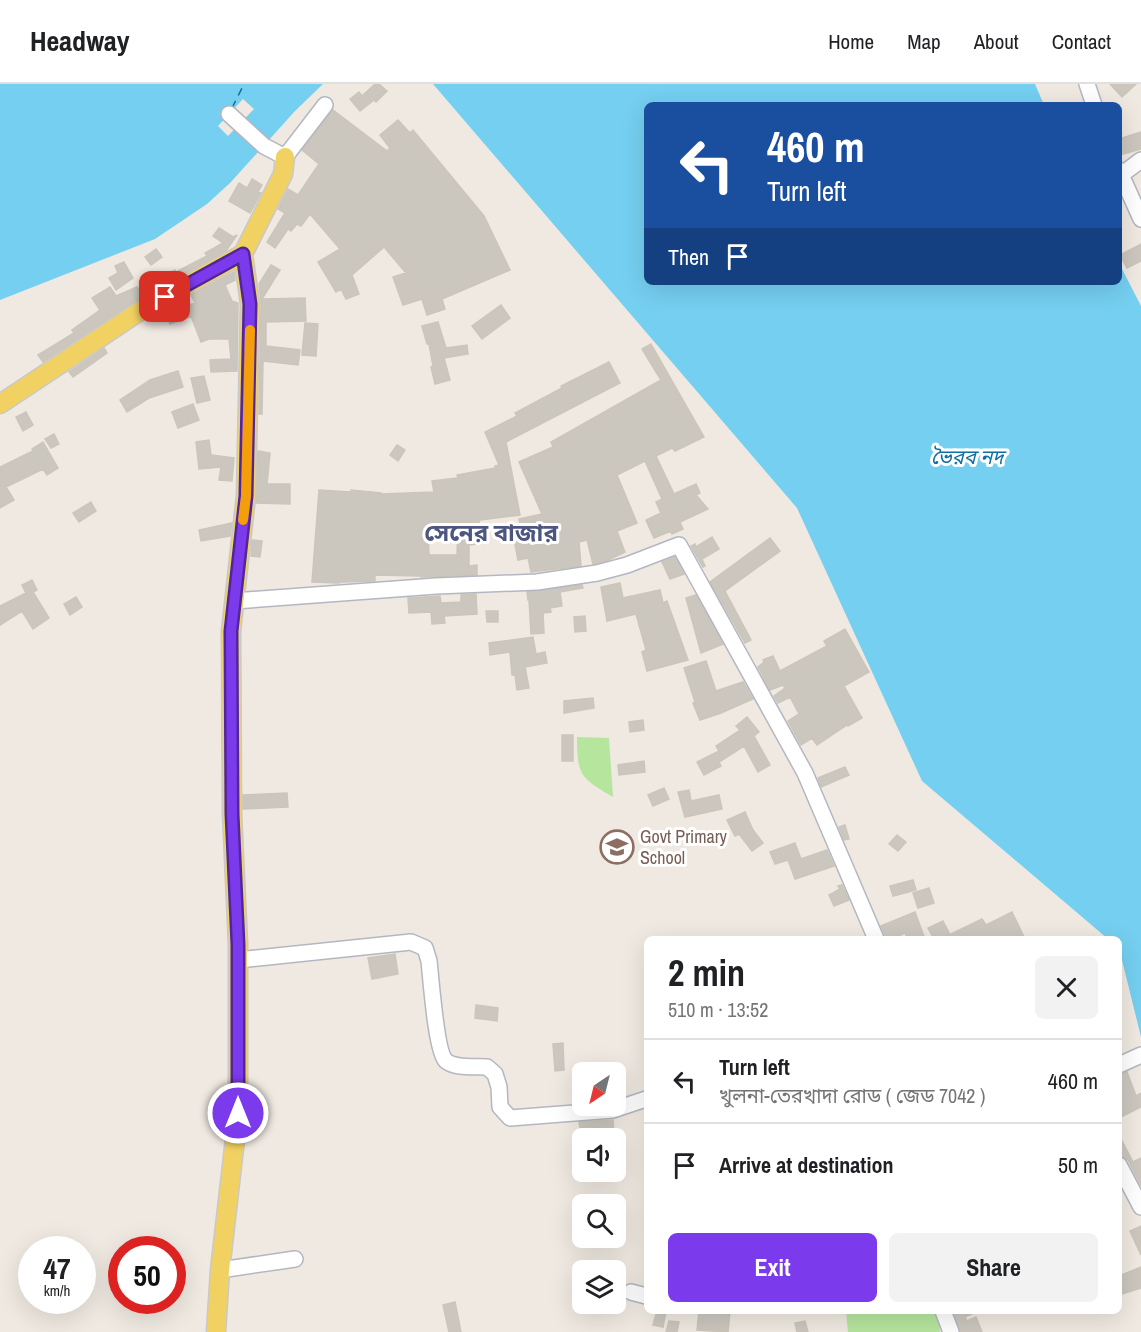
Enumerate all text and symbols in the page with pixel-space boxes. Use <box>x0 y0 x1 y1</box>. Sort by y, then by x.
text: Headway <box>30 22 130 60</box>
text: Home <box>828 27 874 56</box>
text: Map <box>907 27 941 56</box>
text: About <box>974 27 1019 56</box>
text: Contact <box>1052 27 1111 56</box>
text: 460 m <box>767 119 865 175</box>
icon: left <box>668 126 746 204</box>
text: Turn left <box>767 173 846 209</box>
icon: arrive <box>721 240 754 273</box>
text: Then <box>668 242 709 272</box>
pin <box>139 271 190 322</box>
icon: arrive <box>148 280 181 313</box>
water label: ভৈরব নদ <box>931 443 1007 470</box>
district label: সেনের বাজার <box>424 516 558 548</box>
place label: Govt Primary School <box>640 824 728 870</box>
school or university icon: Govt Primary School <box>599 829 635 865</box>
text: 2 min <box>668 949 745 997</box>
button: close <box>1035 956 1098 1019</box>
text: 510 m · 13:52 <box>668 996 768 1023</box>
text: Turn left <box>719 1052 790 1082</box>
north arrow <box>572 1062 626 1116</box>
map controls <box>572 1062 626 1314</box>
icon: left <box>668 1065 701 1098</box>
text: 460 m <box>1048 1066 1098 1096</box>
position arrow <box>206 1081 270 1145</box>
text: খুলনা-তেরখাদা রোড ( জেড 7042 ) <box>719 1082 985 1109</box>
button: sound <box>572 1128 626 1182</box>
icon: arrive <box>668 1149 701 1182</box>
text: Arrive at destination <box>719 1150 893 1180</box>
text: 50 m <box>1058 1150 1098 1180</box>
button: search <box>572 1194 626 1248</box>
button: Exit <box>668 1233 877 1302</box>
button: Share <box>889 1233 1098 1302</box>
speed limit sign: 50 <box>108 1236 186 1314</box>
text: 47 <box>43 1248 71 1288</box>
button: layers <box>572 1260 626 1314</box>
text: km/h <box>44 1280 70 1301</box>

